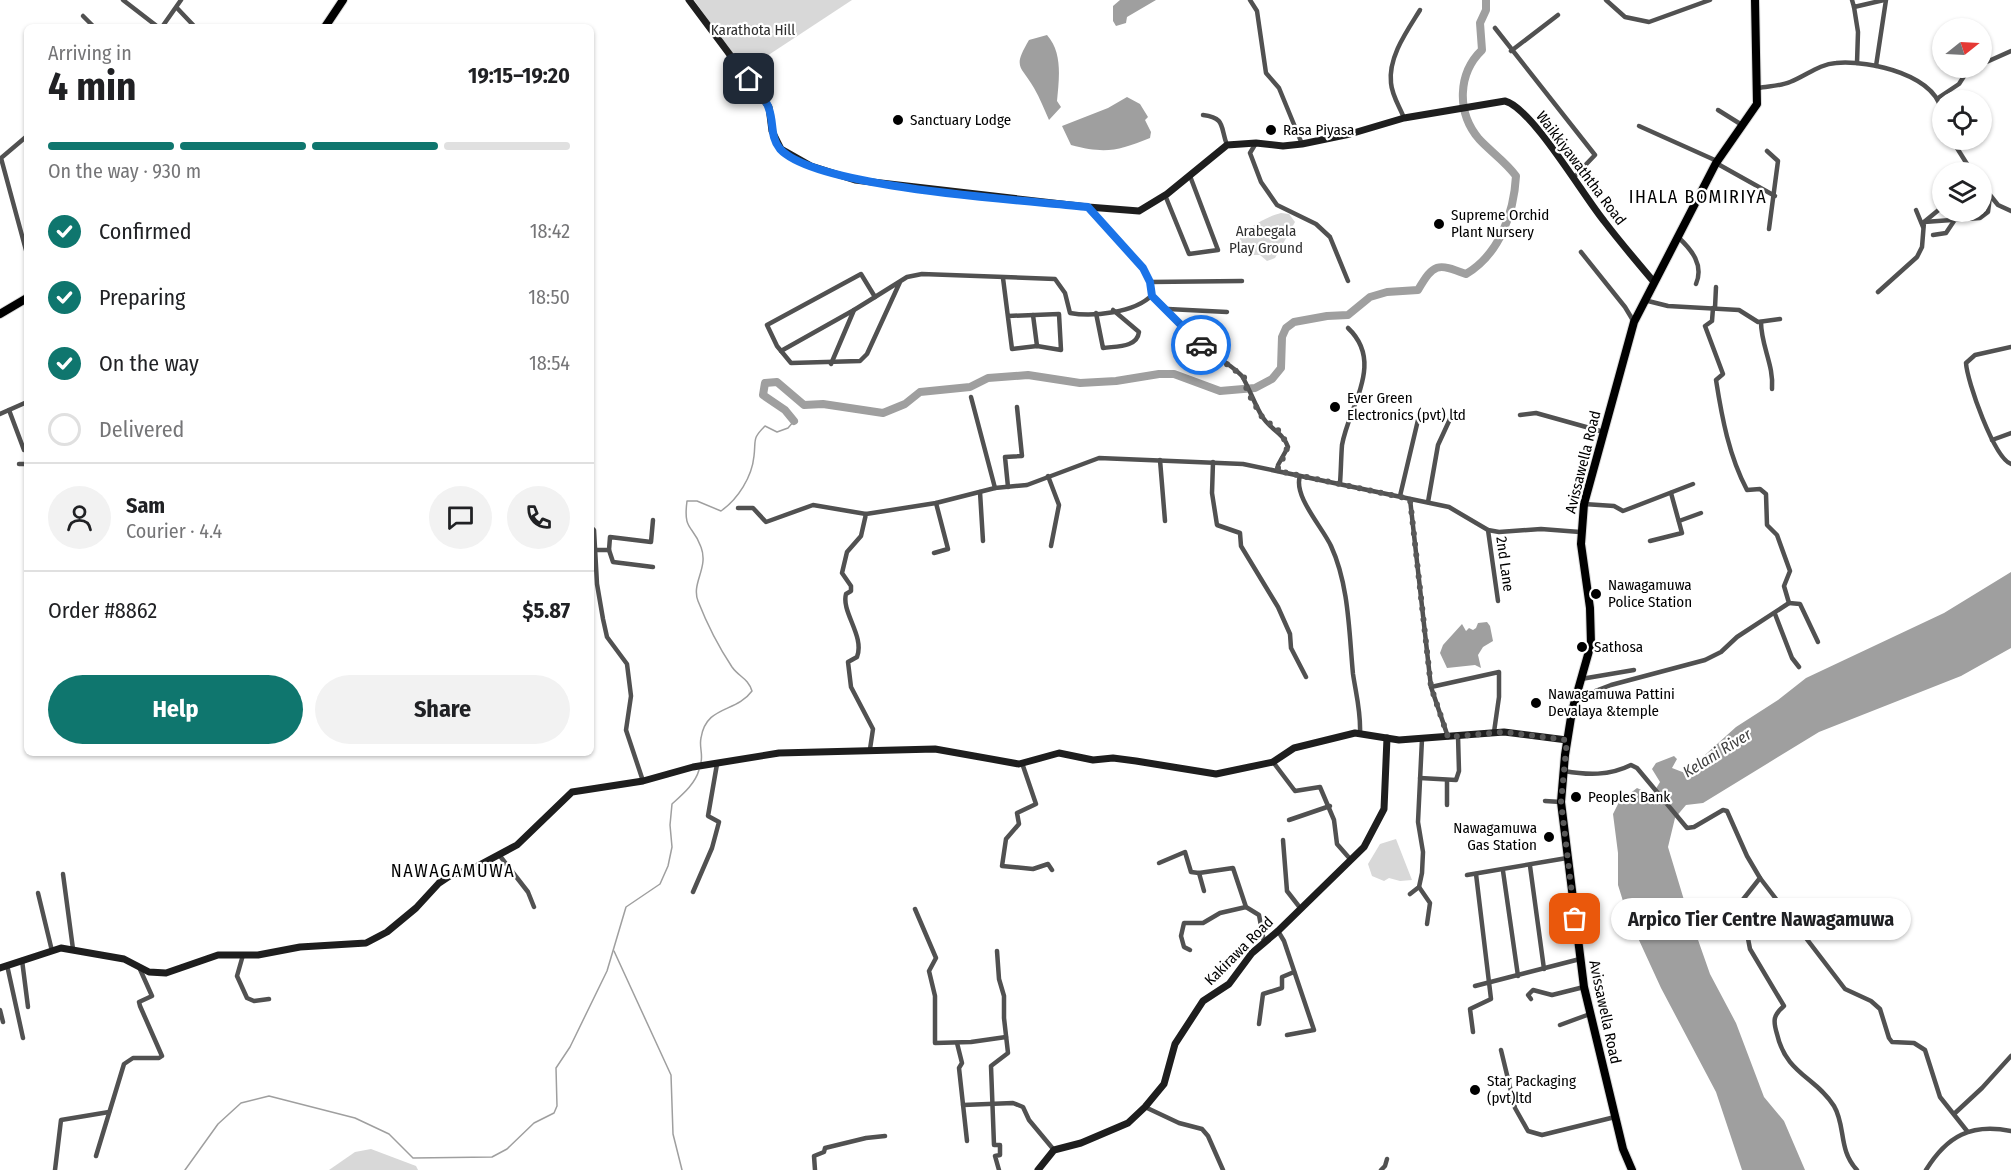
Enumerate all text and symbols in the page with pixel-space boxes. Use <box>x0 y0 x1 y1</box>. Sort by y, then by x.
north arrow <box>1932 18 1992 78</box>
map controls <box>1932 18 1992 222</box>
park label: Karathota Hill <box>711 21 795 39</box>
text: Arriving in <box>48 41 132 65</box>
pin <box>723 53 774 104</box>
text: 19:15–19:20 <box>468 62 570 89</box>
icon: home <box>732 62 765 95</box>
text: 4 min <box>48 64 136 110</box>
button: locate <box>1932 90 1992 150</box>
street label: Waikkiyawaththa Road <box>1532 107 1630 229</box>
place label: Sanctuary Lodge <box>910 111 1011 129</box>
marker: Sanctuary Lodge <box>891 113 905 127</box>
place label: Rasa Piyasa <box>1283 121 1354 139</box>
marker: Rasa Piyasa <box>1264 123 1278 137</box>
text: On the way · 930 m <box>48 159 201 183</box>
button: layers <box>1932 162 1992 222</box>
district label: IHALA BOMIRIYA <box>1629 186 1767 208</box>
place label: Supreme Orchid Plant Nursery <box>1451 206 1549 241</box>
icon: check <box>48 215 81 248</box>
marker: Supreme Orchid Plant Nursery <box>1432 217 1446 231</box>
text: Confirmed <box>99 218 192 245</box>
text: 18:42 <box>530 219 570 243</box>
park label: Arabegala Play Ground <box>1229 222 1303 257</box>
icon: check <box>48 281 81 314</box>
text: Preparing <box>99 284 185 311</box>
text: 18:50 <box>528 285 570 309</box>
courier <box>1171 315 1231 375</box>
icon: car <box>1185 329 1218 362</box>
icon: check <box>48 347 81 380</box>
text: On the way <box>99 350 199 377</box>
text: 18:54 <box>529 351 570 375</box>
place label: Ever Green Electronics (pvt) ltd <box>1347 389 1466 424</box>
marker: Ever Green Electronics (pvt) ltd <box>1328 400 1342 414</box>
street label: Avissawella Road <box>1562 409 1604 515</box>
text: Delivered <box>99 416 184 443</box>
button: person <box>48 486 111 549</box>
button: chat <box>429 486 492 549</box>
button: phone <box>507 486 570 549</box>
text: Sam <box>126 492 165 519</box>
text: Courier · 4.4 <box>126 519 222 543</box>
street label: 2nd Lane <box>1492 535 1518 593</box>
place label: Nawagamuwa Police Station <box>1608 576 1692 611</box>
marker: Nawagamuwa Police Station <box>1589 587 1603 601</box>
text: Order #8862 <box>48 597 157 624</box>
text: $5.87 <box>523 597 570 624</box>
place label: Sathosa <box>1594 638 1643 656</box>
marker: Sathosa <box>1575 640 1589 654</box>
button: Help <box>48 675 303 744</box>
button: Share <box>315 675 570 744</box>
place label: Nawagamuwa Pattini Devalaya &temple <box>1548 685 1675 720</box>
marker: Nawagamuwa Pattini Devalaya &temple <box>1529 696 1543 710</box>
water label: Kelani River <box>1679 724 1755 782</box>
place label: Peoples Bank <box>1588 788 1670 806</box>
marker: Peoples Bank <box>1569 790 1583 804</box>
place label: Nawagamuwa Gas Station <box>1453 819 1537 854</box>
marker: Nawagamuwa Gas Station <box>1542 830 1556 844</box>
district label: NAWAGAMUWA <box>391 860 515 882</box>
pin <box>1549 893 1600 944</box>
callout: Arpico Tier Centre Nawagamuwa <box>1611 898 1911 940</box>
icon: bag <box>1558 902 1591 935</box>
text: Arpico Tier Centre Nawagamuwa <box>1628 907 1894 931</box>
street label: Kakirawa Road <box>1201 913 1277 989</box>
street label: Avissawella Road <box>1585 959 1625 1065</box>
place label: Star Packaging (pvt)ltd <box>1487 1072 1576 1107</box>
marker: Star Packaging (pvt)ltd <box>1468 1083 1482 1097</box>

